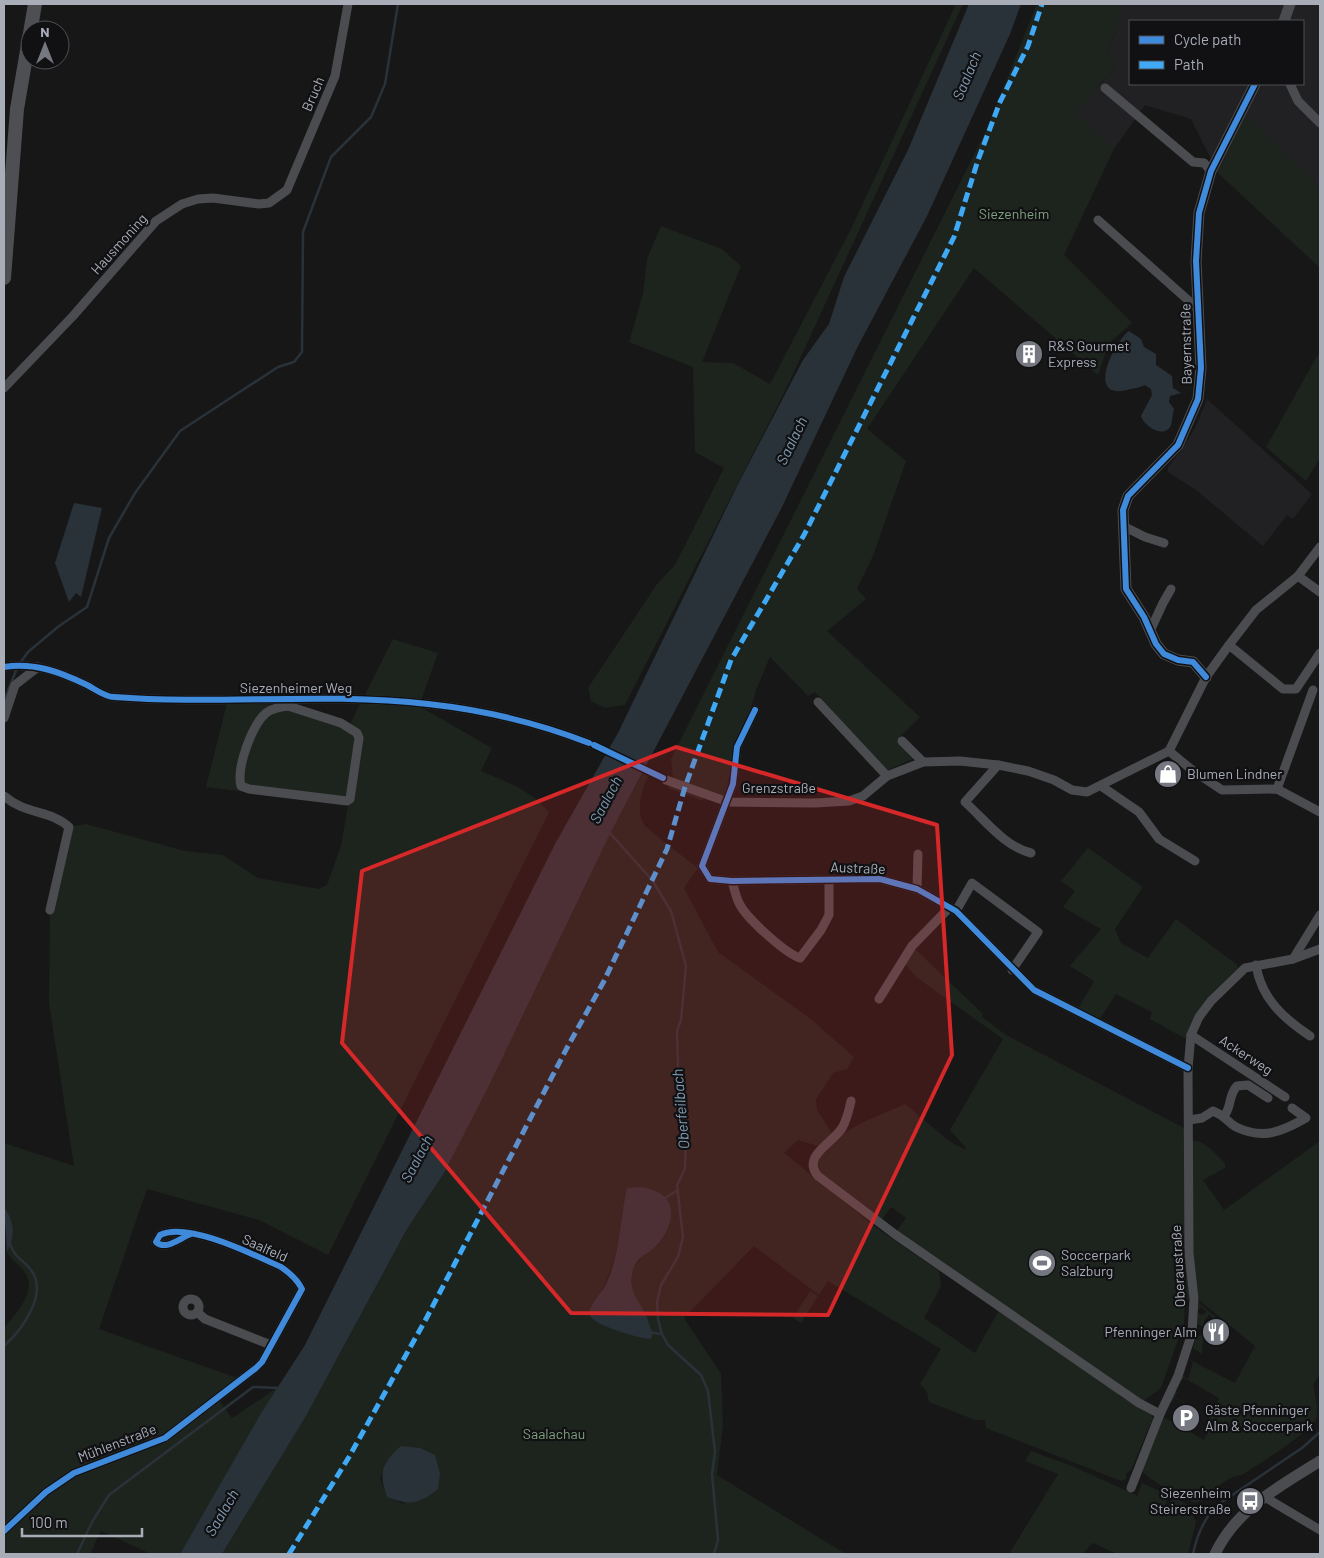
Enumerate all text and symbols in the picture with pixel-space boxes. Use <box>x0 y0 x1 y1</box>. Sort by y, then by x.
north arrow <box>20 20 70 70</box>
legend <box>1129 20 1304 85</box>
text: N <box>40 23 50 40</box>
text: Cycle path <box>1174 30 1241 48</box>
water label: Saalach <box>948 48 984 103</box>
text: Path <box>1174 55 1204 73</box>
street label: Bruch <box>298 74 327 114</box>
park label: Siezenheim <box>979 205 1049 222</box>
street label: Hausmoning <box>87 210 150 278</box>
street label: Bayernstraße <box>1176 303 1195 385</box>
place label: R&S Gourmet Express <box>1048 337 1130 370</box>
building icon: R&S Gourmet Express <box>1014 339 1044 369</box>
water label: Saalach <box>772 414 810 467</box>
street label: Siezenheimer Weg <box>240 679 352 696</box>
shop icon: Blumen Lindner <box>1153 759 1183 789</box>
place label: Blumen Lindner <box>1187 765 1282 782</box>
water label: Saalach <box>585 773 625 826</box>
street label: Grenzstraße <box>742 779 816 796</box>
street label: Austraße <box>830 858 886 877</box>
street label: Ackerweg <box>1216 1031 1276 1078</box>
water label: Oberfeilbach <box>668 1068 692 1150</box>
water label: Saalach <box>396 1132 436 1185</box>
street label: Oberaustraße <box>1167 1224 1188 1308</box>
street label: Saalfeld <box>240 1230 291 1265</box>
place label: Soccerpark Salzburg <box>1061 1246 1131 1279</box>
sports icon: Soccerpark Salzburg <box>1027 1248 1057 1278</box>
restaurant icon: Pfenninger Alm <box>1201 1317 1231 1347</box>
place label: Pfenninger Alm <box>1105 1323 1197 1340</box>
place label: Gäste Pfenninger Alm & Soccerpark <box>1205 1401 1313 1434</box>
parking icon: Gäste Pfenninger Alm & Soccerpark <box>1171 1403 1201 1433</box>
street label: Mühlenstraße <box>75 1420 158 1465</box>
park label: Saalachau <box>523 1425 585 1442</box>
place label: Siezenheim Steirerstraße <box>1150 1484 1231 1517</box>
water label: Saalach <box>201 1486 242 1539</box>
bus stop icon: Siezenheim Steirerstraße <box>1235 1486 1265 1516</box>
scale bar <box>22 1506 142 1538</box>
text: 100 m <box>30 1513 68 1531</box>

